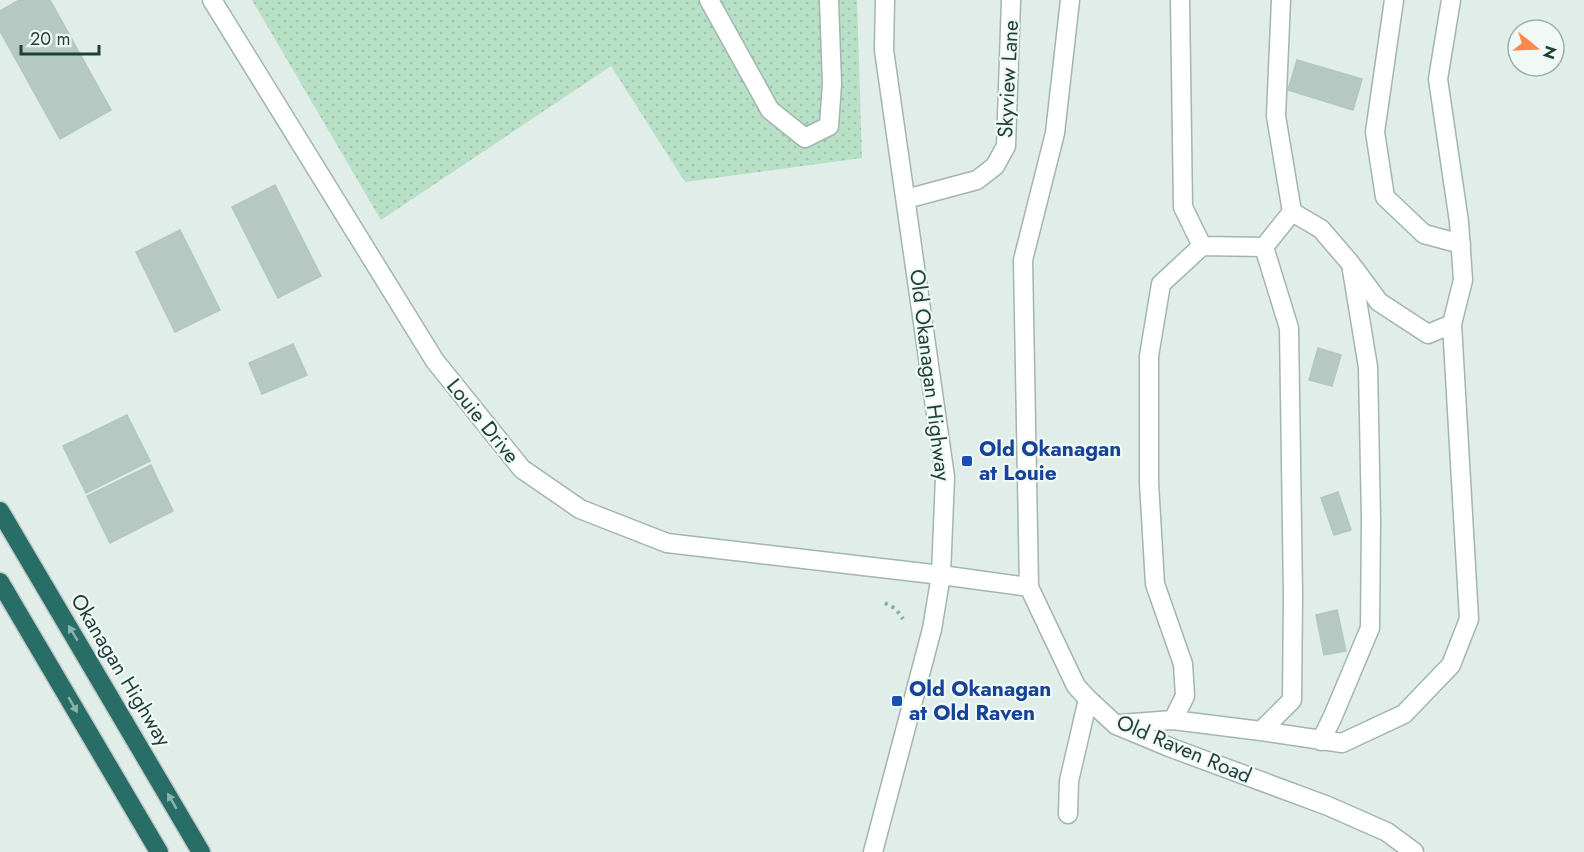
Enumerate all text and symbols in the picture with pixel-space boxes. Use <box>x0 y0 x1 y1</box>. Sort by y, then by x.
scale bar <box>21 18 99 56</box>
north arrow <box>1506 18 1566 78</box>
street label: Skyview Lane <box>990 19 1026 139</box>
text: 20 m <box>30 26 70 52</box>
text: N <box>1537 43 1563 62</box>
street label: Old Okanagan Highway <box>902 267 958 483</box>
street label: Louie Drive <box>439 372 527 470</box>
place label: Old Okanagan at Louie <box>979 434 1121 488</box>
marker: Old Okanagan at Louie <box>960 454 974 468</box>
street label: Okanagan Highway <box>64 588 179 753</box>
one-way arrow <box>68 625 79 641</box>
place label: Old Okanagan at Old Raven <box>909 674 1051 728</box>
marker: Old Okanagan at Old Raven <box>890 694 904 708</box>
one-way arrow <box>68 696 78 713</box>
street label: Old Raven Road <box>1112 707 1256 791</box>
one-way arrow <box>167 793 177 810</box>

